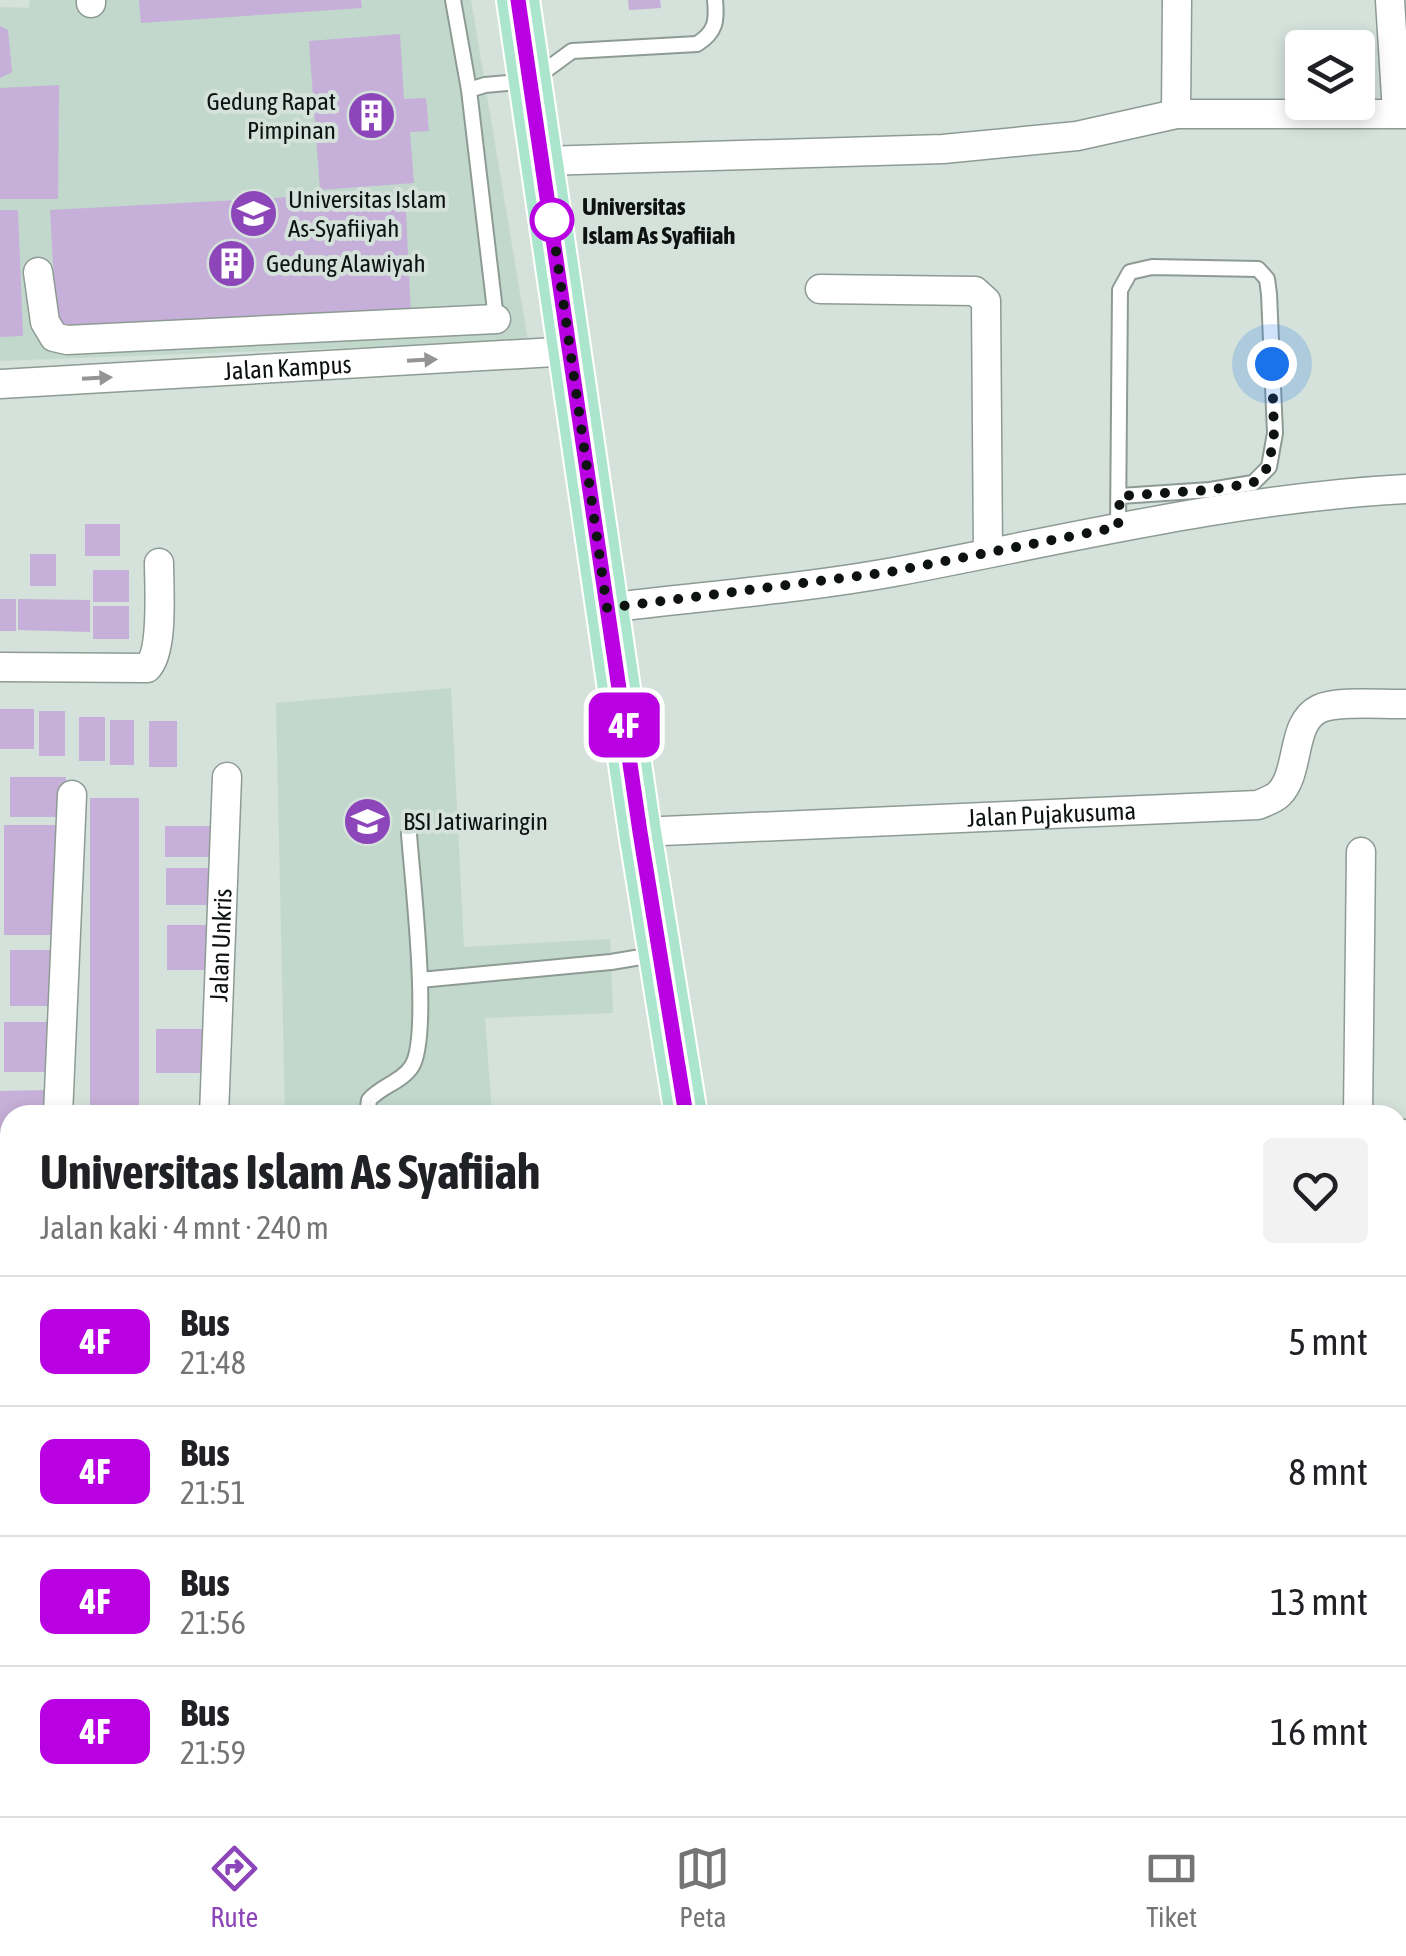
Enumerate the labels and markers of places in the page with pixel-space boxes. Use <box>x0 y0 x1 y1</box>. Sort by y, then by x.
place label: Gedung Rapat Pimpinan <box>206 87 336 144</box>
building icon: Gedung Rapat Pimpinan <box>345 89 397 141</box>
place label: Universitas Islam As-Syafiiyah <box>288 185 447 242</box>
school or university icon: Universitas Islam As-Syafiiyah <box>227 187 279 239</box>
place label: Universitas Islam As Syafiiah <box>582 192 735 249</box>
marker: Universitas Islam As Syafiiah <box>531 199 573 241</box>
building icon: Gedung Alawiyah <box>205 237 257 289</box>
place label: Gedung Alawiyah <box>266 249 426 277</box>
school or university icon: BSI Jatiwaringin <box>342 795 394 847</box>
place label: BSI Jatiwaringin <box>403 807 548 835</box>

